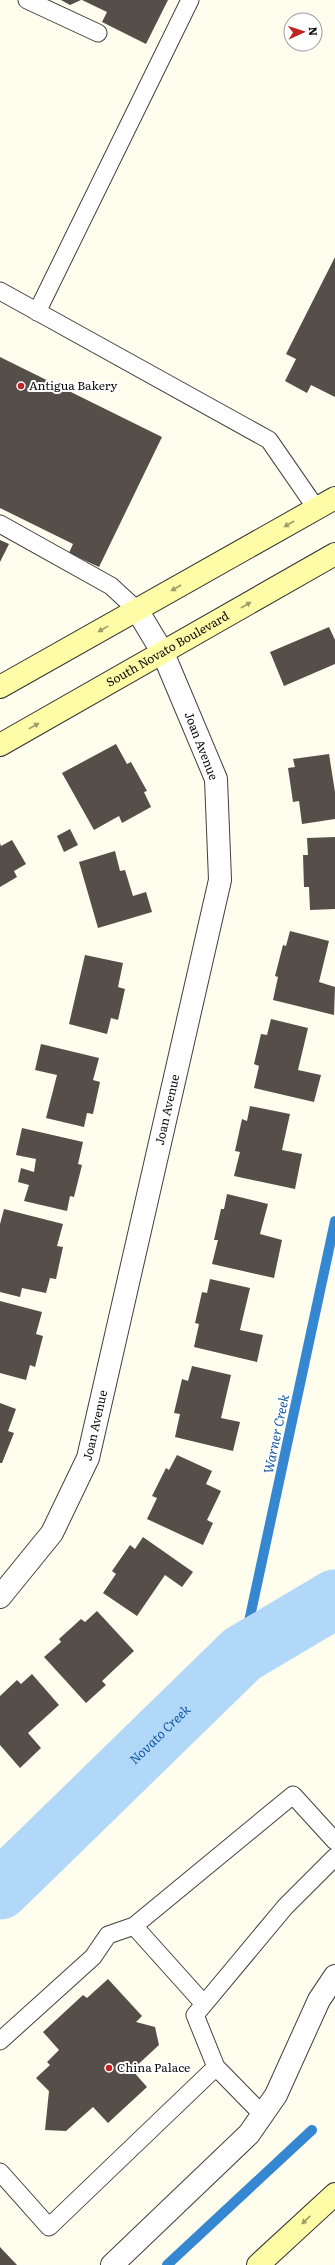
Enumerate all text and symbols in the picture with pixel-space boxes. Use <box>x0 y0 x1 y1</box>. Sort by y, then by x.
north arrow <box>283 12 323 52</box>
text: N <box>306 26 322 36</box>
place label: Antigua Bakery <box>29 376 118 394</box>
marker: Antigua Bakery <box>16 381 26 391</box>
one-way arrow <box>283 520 295 527</box>
one-way arrow <box>170 584 182 591</box>
one-way arrow <box>240 602 252 609</box>
street label: South Novato Boulevard <box>102 606 233 691</box>
one-way arrow <box>97 625 109 632</box>
street label: Joan Avenue <box>181 709 223 783</box>
one-way arrow <box>28 722 40 729</box>
street label: Joan Avenue <box>150 1072 183 1147</box>
street label: Joan Avenue <box>78 1388 111 1462</box>
water label: Warner Creek <box>258 1392 293 1475</box>
water label: Novato Creek <box>125 1699 195 1768</box>
place label: China Palace <box>117 2058 190 2076</box>
marker: China Palace <box>104 2063 114 2073</box>
one-way arrow <box>301 2216 311 2225</box>

